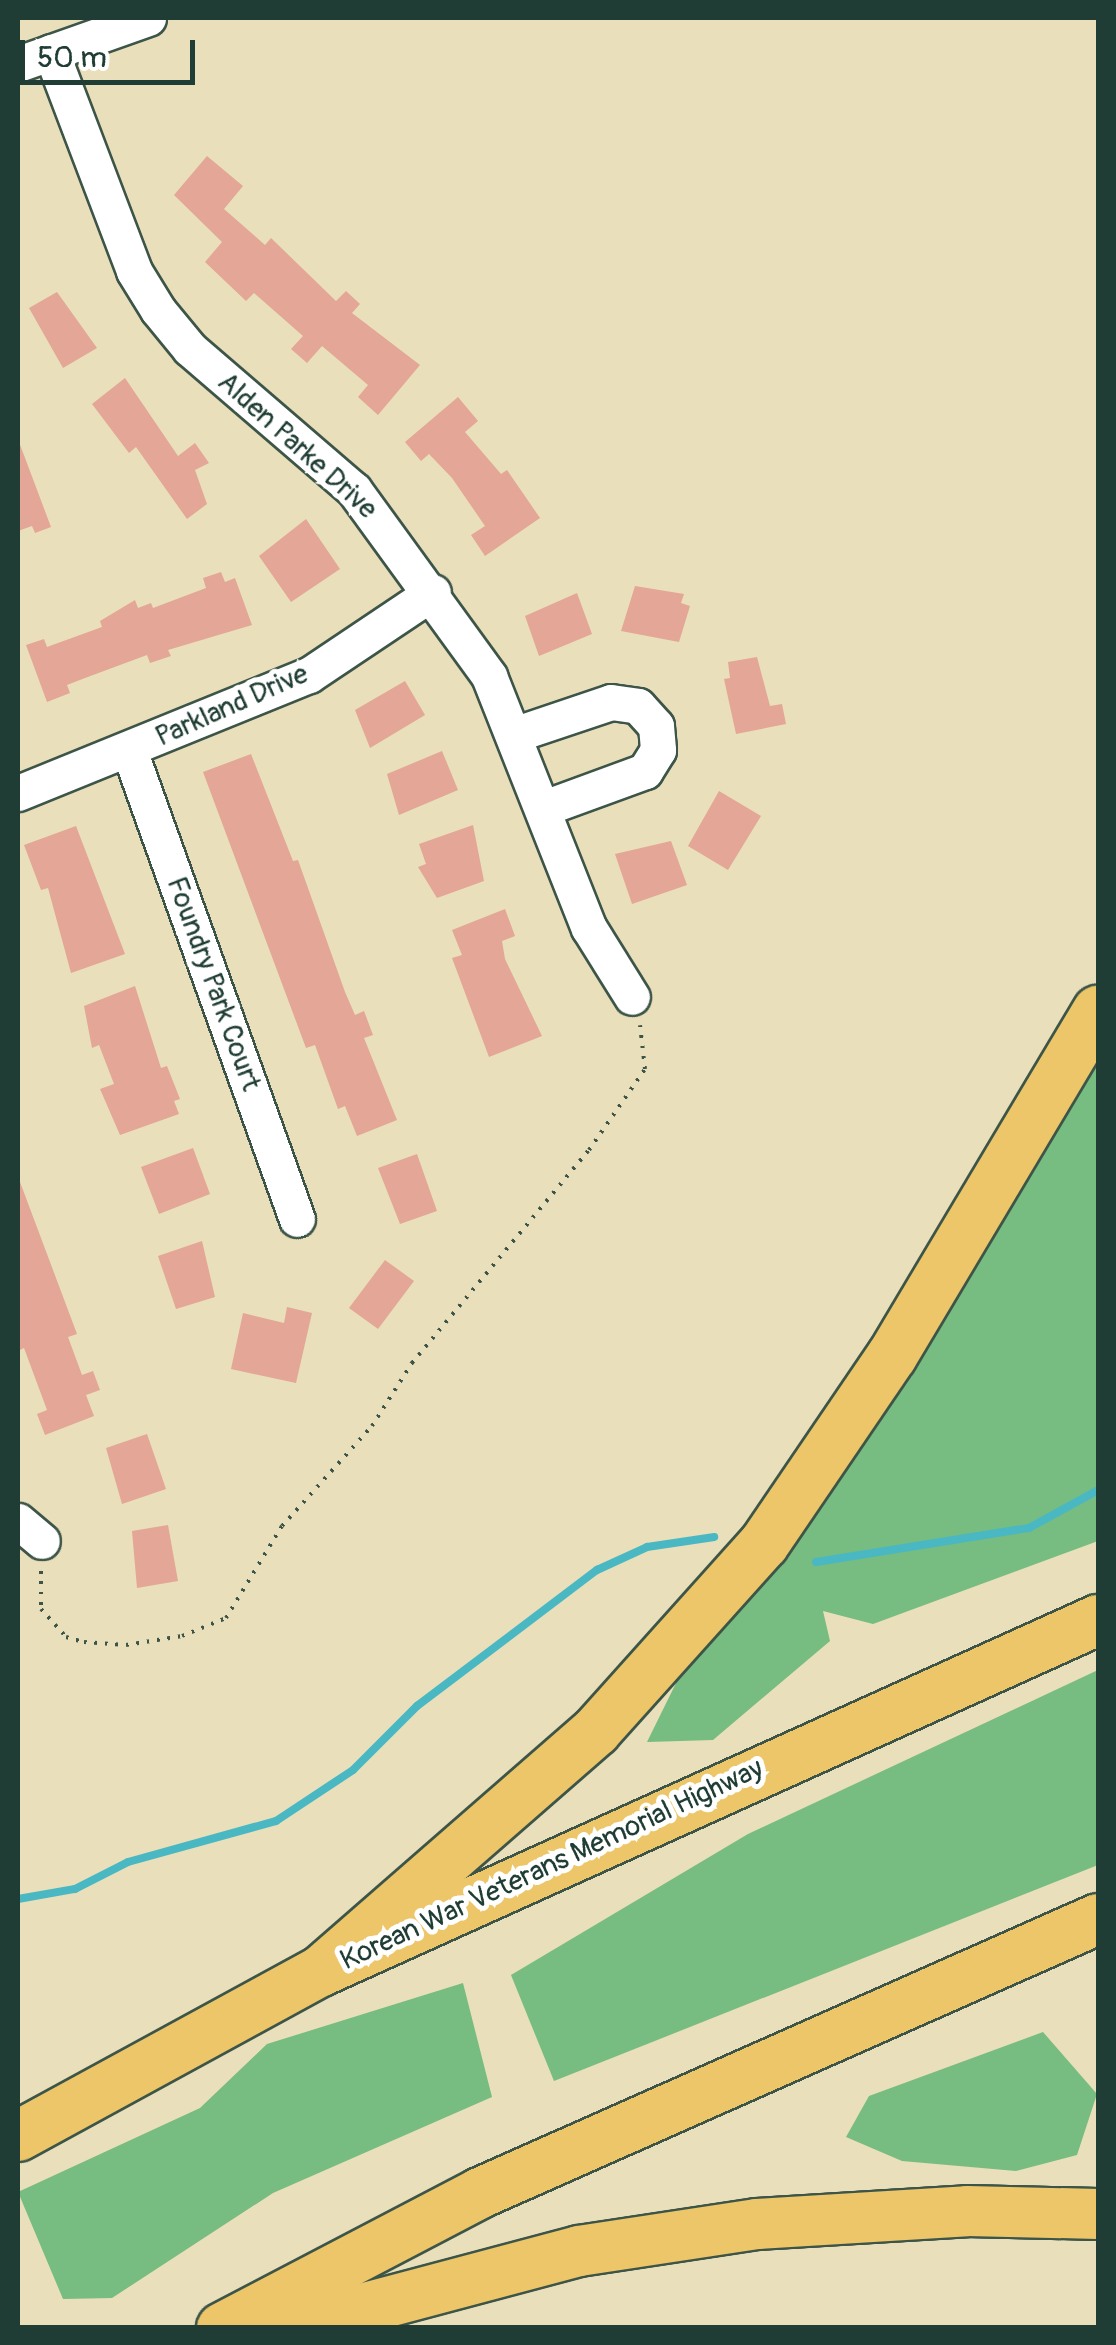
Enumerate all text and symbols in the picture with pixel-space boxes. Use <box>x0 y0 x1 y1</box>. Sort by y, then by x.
scale bar <box>25 20 200 82</box>
text: 50 m <box>37 39 107 76</box>
street label: Alden Parke Drive <box>210 366 384 526</box>
street label: Parkland Drive <box>151 657 313 755</box>
street label: Foundry Park Court <box>159 873 267 1095</box>
street label: Korean War Veterans Memorial Highway <box>335 1752 769 1978</box>

